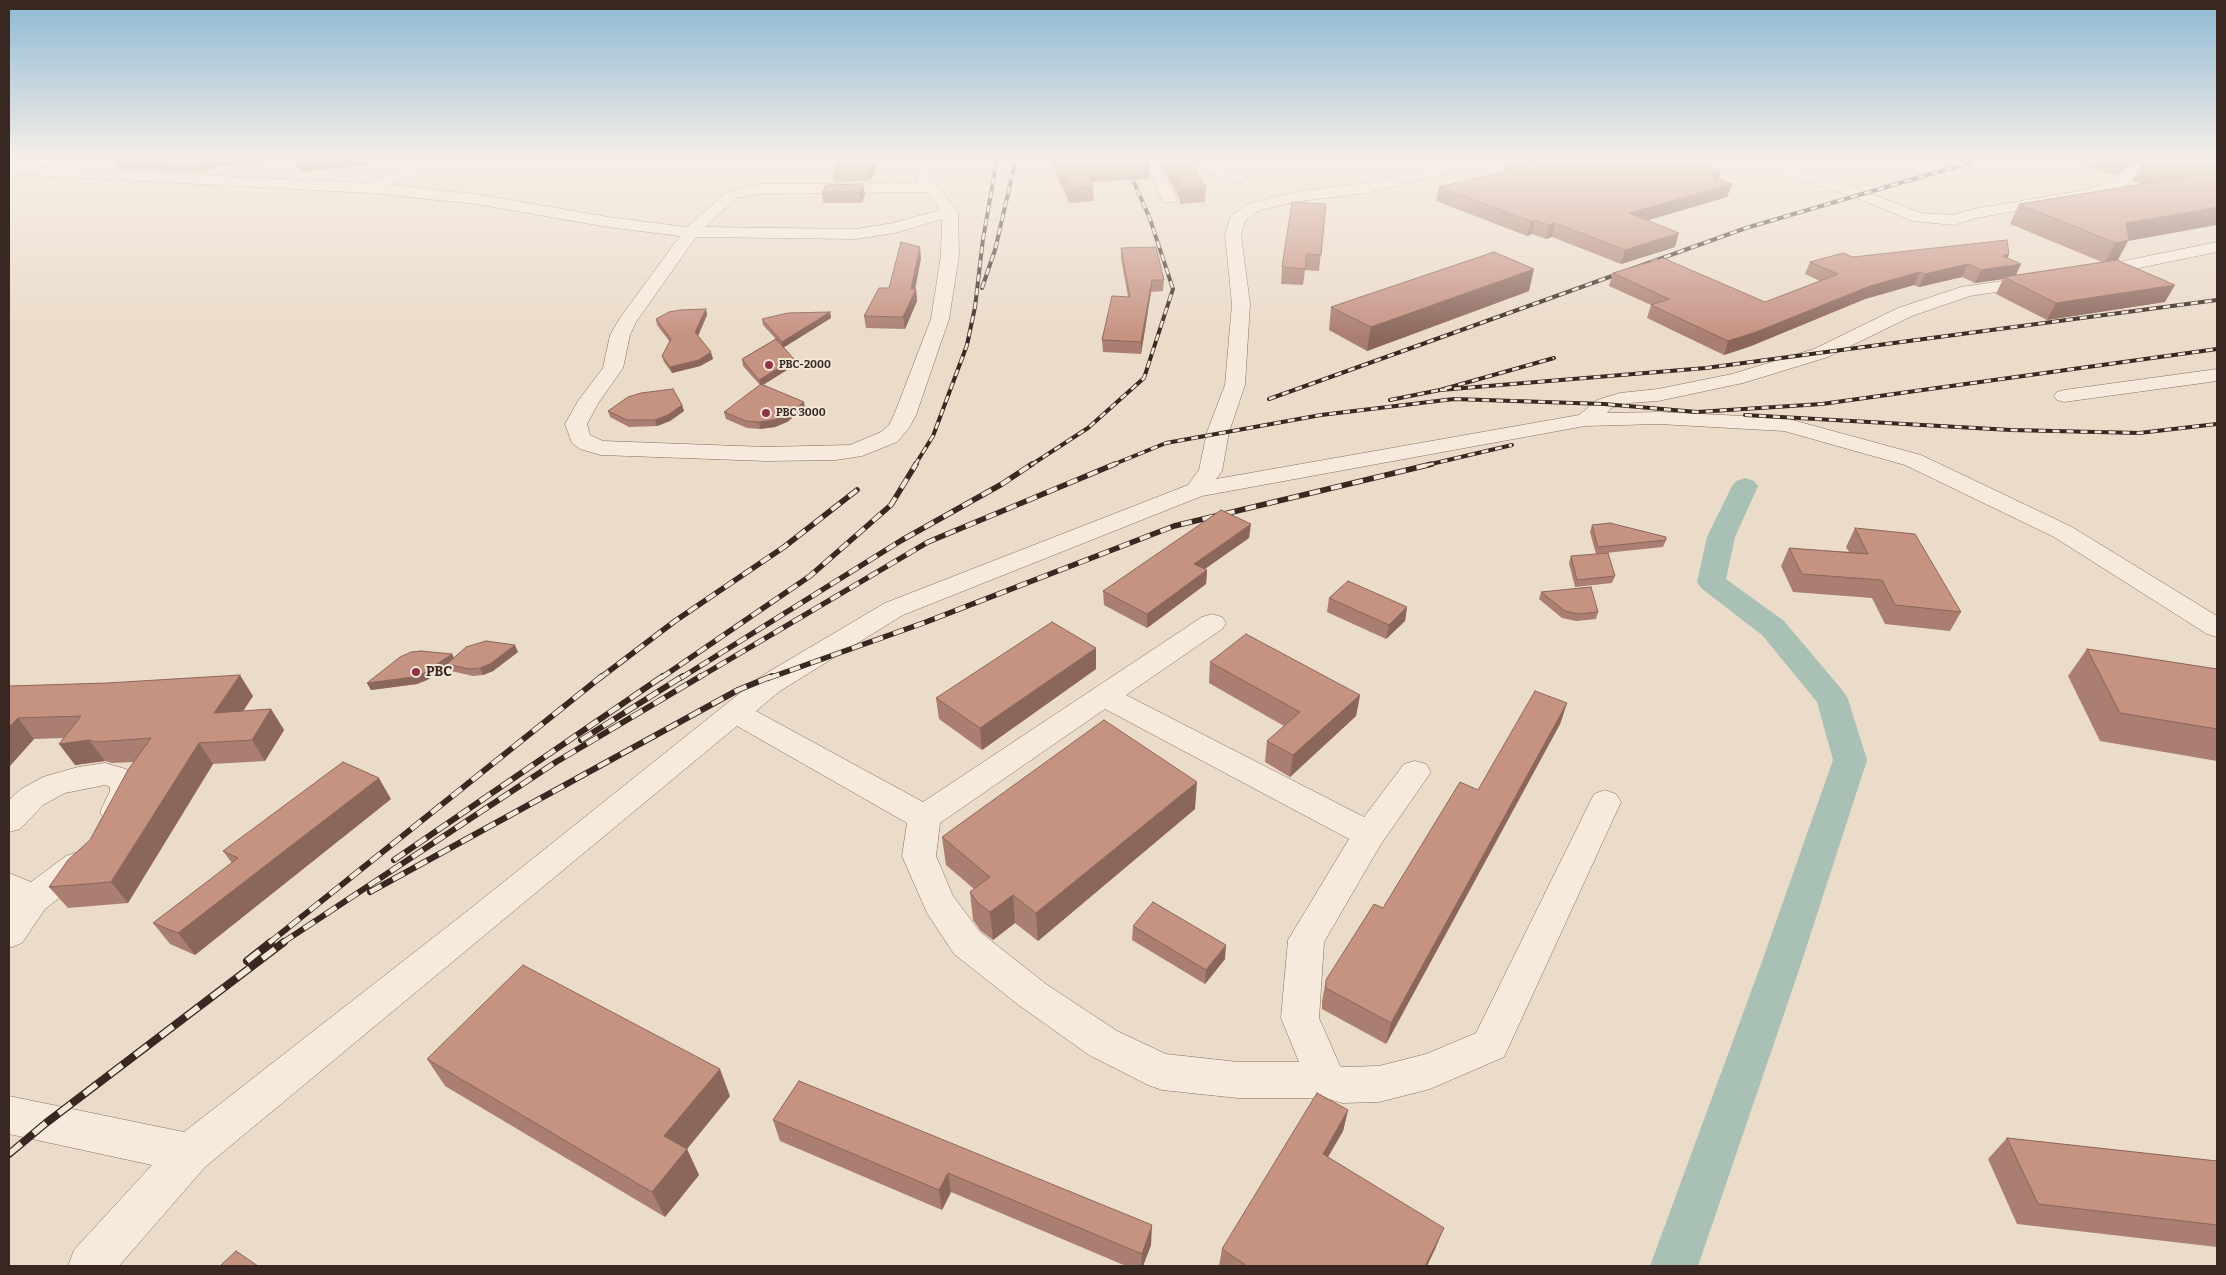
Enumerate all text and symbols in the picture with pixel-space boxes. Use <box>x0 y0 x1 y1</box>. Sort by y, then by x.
place label: РВС-2000 <box>779 358 831 372</box>
marker: РВС-2000 <box>763 359 775 371</box>
place label: РВС 3000 <box>776 406 826 420</box>
marker: РВС 3000 <box>760 407 772 419</box>
place label: РВС <box>426 664 452 680</box>
marker: РВС <box>410 666 422 678</box>

